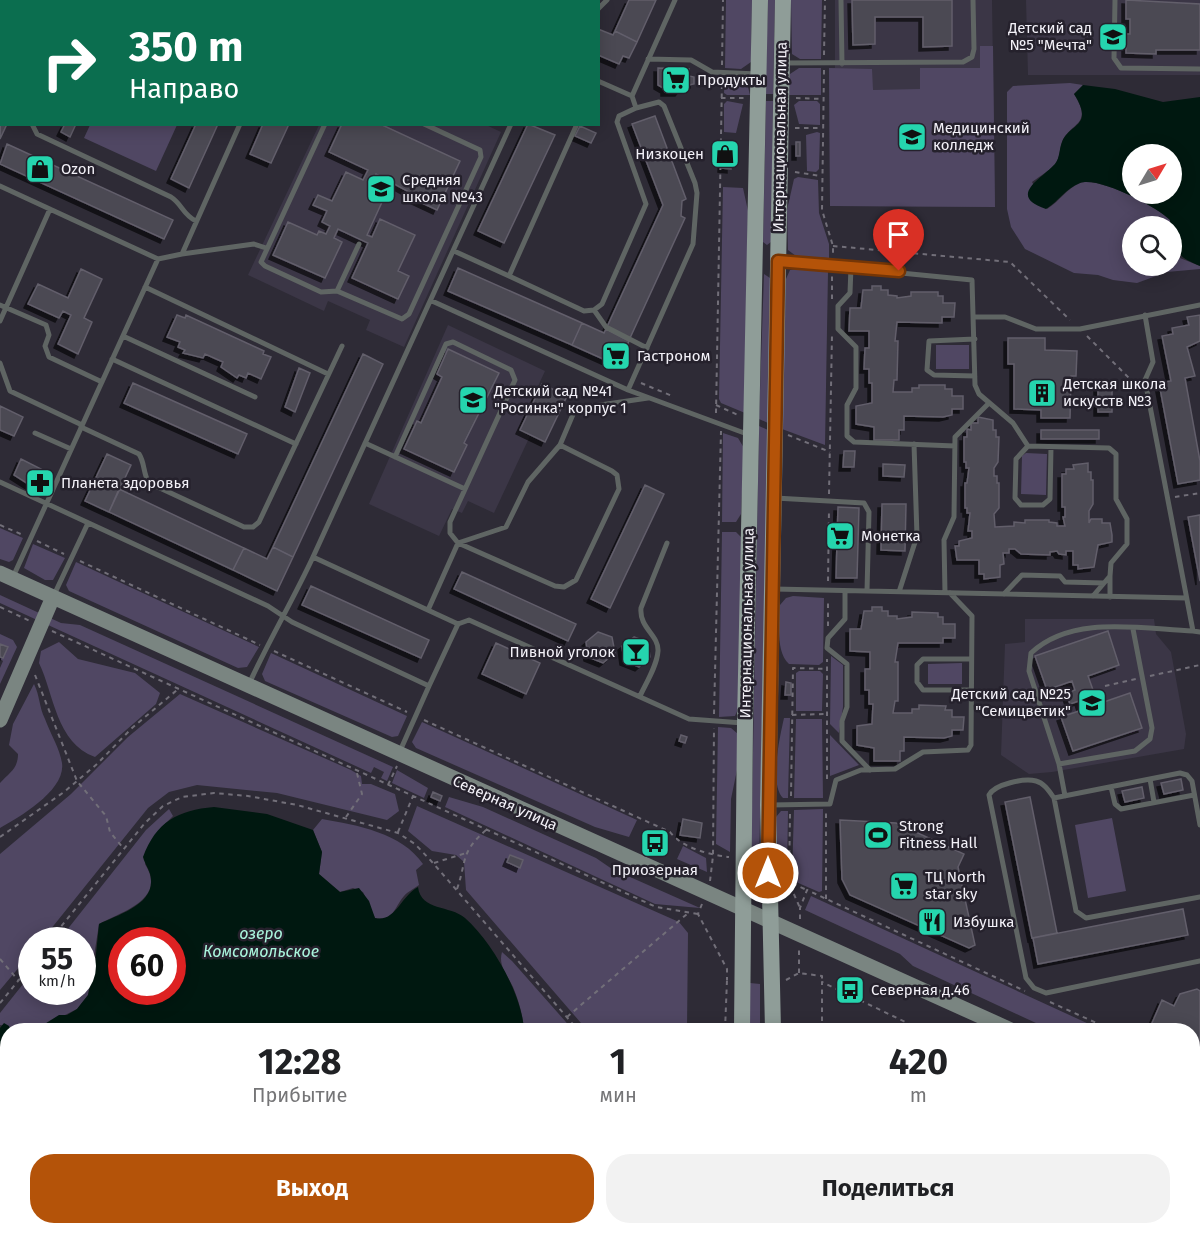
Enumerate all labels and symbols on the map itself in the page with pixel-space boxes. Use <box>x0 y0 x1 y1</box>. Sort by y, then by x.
place label: Детский сад №5 "Мечта" <box>1007 19 1092 54</box>
school or university icon: Детский сад №5 "Мечта" <box>1097 21 1129 53</box>
street label: Интернациональная улица <box>769 41 791 233</box>
supermarket icon: Продукты <box>660 64 692 96</box>
place label: Продукты <box>697 71 766 89</box>
place label: Медицинский колледж <box>933 119 1030 154</box>
school or university icon: Медицинский колледж <box>896 121 928 153</box>
shop icon: Низкоцен <box>709 138 741 170</box>
north arrow <box>1122 144 1182 204</box>
place label: Низкоцен <box>635 145 704 163</box>
shop icon: Ozon <box>24 153 56 185</box>
place label: Ozon <box>61 160 95 178</box>
place label: Средняя школа №43 <box>402 171 483 206</box>
school or university icon: Средняя школа №43 <box>365 173 397 205</box>
pin <box>873 209 924 271</box>
supermarket icon: Гастроном <box>600 340 632 372</box>
place label: Гастроном <box>637 347 711 365</box>
place label: Детская школа искусств №3 <box>1062 375 1167 410</box>
building icon: Детская школа искусств №3 <box>1026 377 1058 409</box>
place label: Детский сад №41 "Росинка" корпус 1 <box>493 382 627 417</box>
school or university icon: Детский сад №41 "Росинка" корпус 1 <box>457 384 489 416</box>
pharmacy icon: Планета здоровья <box>24 467 56 499</box>
place label: Планета здоровья <box>61 474 189 492</box>
supermarket icon: Монетка <box>824 520 856 552</box>
street label: Интернациональная улица <box>736 527 758 719</box>
place label: Монетка <box>861 527 921 545</box>
bar icon: Пивной уголок <box>620 636 652 668</box>
place label: Пивной уголок <box>510 643 615 661</box>
place label: Детский сад №25 "Семицветик" <box>950 685 1071 720</box>
school or university icon: Детский сад №25 "Семицветик" <box>1076 687 1108 719</box>
street label: Северная улица <box>450 772 560 834</box>
place label: Strong Fitness Hall <box>899 817 978 852</box>
sports icon: Strong Fitness Hall <box>862 819 894 851</box>
bus stop icon: Приозерная <box>639 827 671 859</box>
position arrow <box>736 841 800 905</box>
place label: Приозерная <box>612 861 698 879</box>
place label: ТЦ North star sky <box>925 868 986 903</box>
supermarket icon: ТЦ North star sky <box>888 870 920 902</box>
restaurant icon: Избушка <box>916 906 948 938</box>
place label: Избушка <box>953 913 1014 931</box>
water label: озеро Комсомольское <box>203 924 319 961</box>
speed limit sign: 60 <box>108 927 186 1005</box>
bus stop icon: Северная д.46 <box>834 974 866 1006</box>
place label: Северная д.46 <box>871 981 970 999</box>

